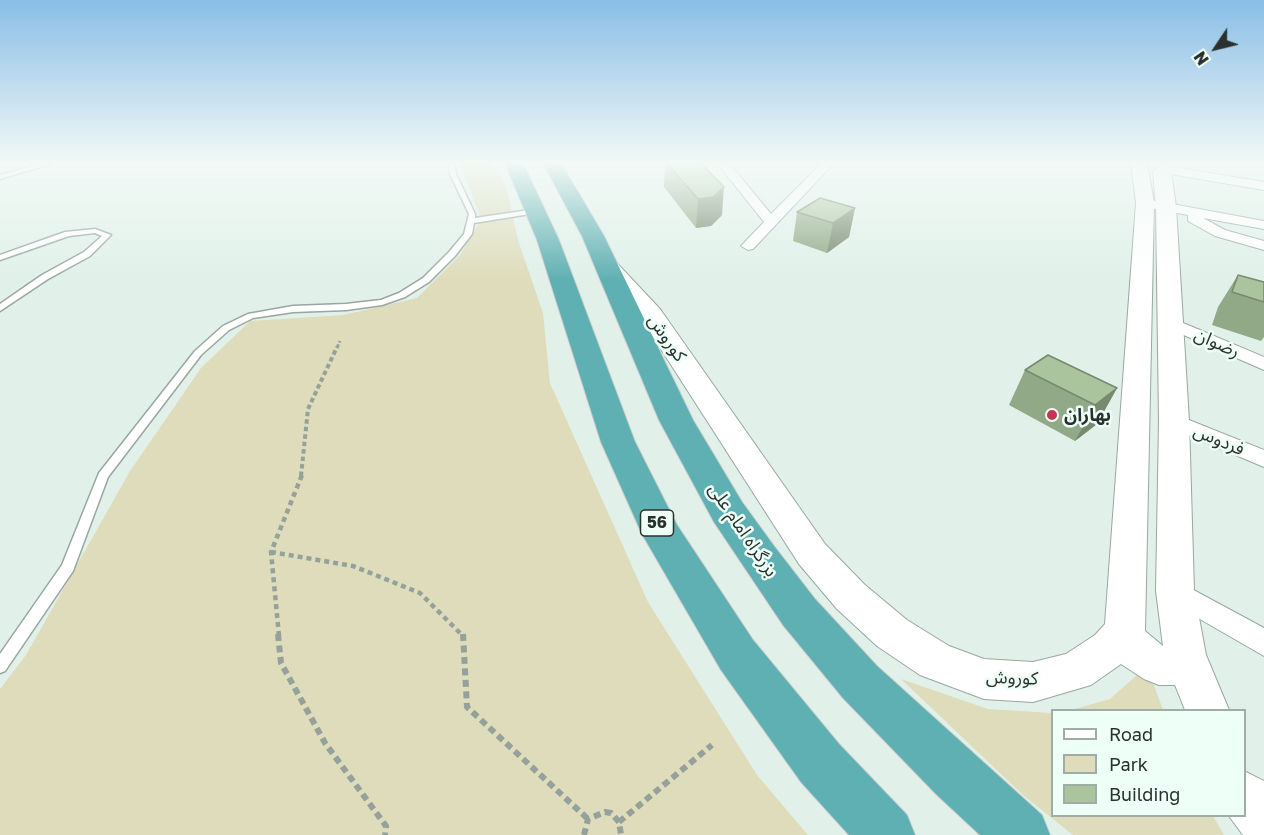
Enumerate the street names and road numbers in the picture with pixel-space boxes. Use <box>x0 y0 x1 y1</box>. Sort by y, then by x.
street label: کوروش <box>643 310 691 366</box>
street label: رضوان <box>1191 323 1243 363</box>
street label: فردوس <box>1190 420 1248 460</box>
street label: بزرگراه امام علی <box>704 479 782 581</box>
road number: 56 <box>640 510 674 536</box>
street label: کوروش <box>985 666 1039 690</box>

